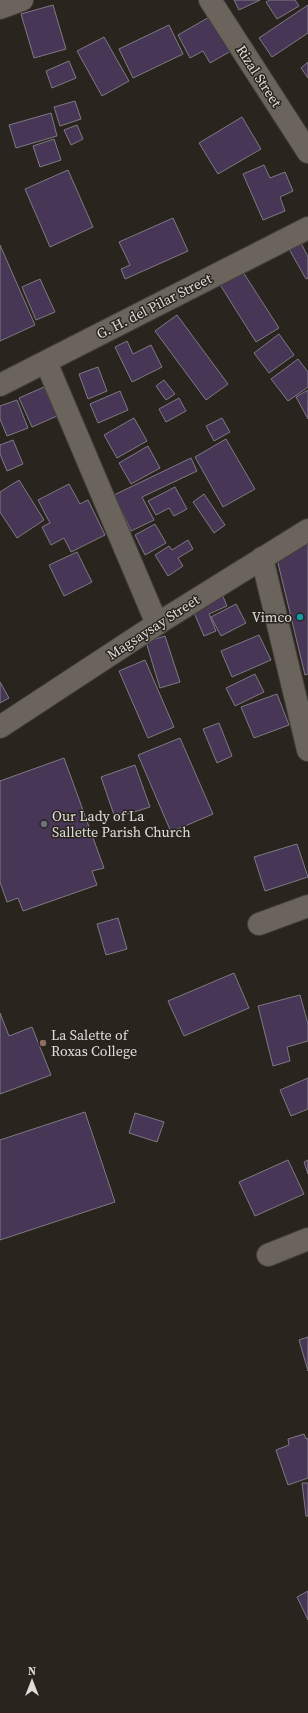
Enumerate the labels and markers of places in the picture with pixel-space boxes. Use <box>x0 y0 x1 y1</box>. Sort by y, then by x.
place label: Vimco <box>252 607 292 627</box>
marker: Vimco <box>295 612 305 622</box>
place label: Our Lady of La Sallette Parish Church <box>52 806 191 842</box>
marker: Our Lady of La Sallette Parish Church <box>39 819 49 829</box>
place label: La Salette of Roxas College <box>51 1025 137 1061</box>
marker: La Salette of Roxas College <box>38 1038 48 1048</box>

